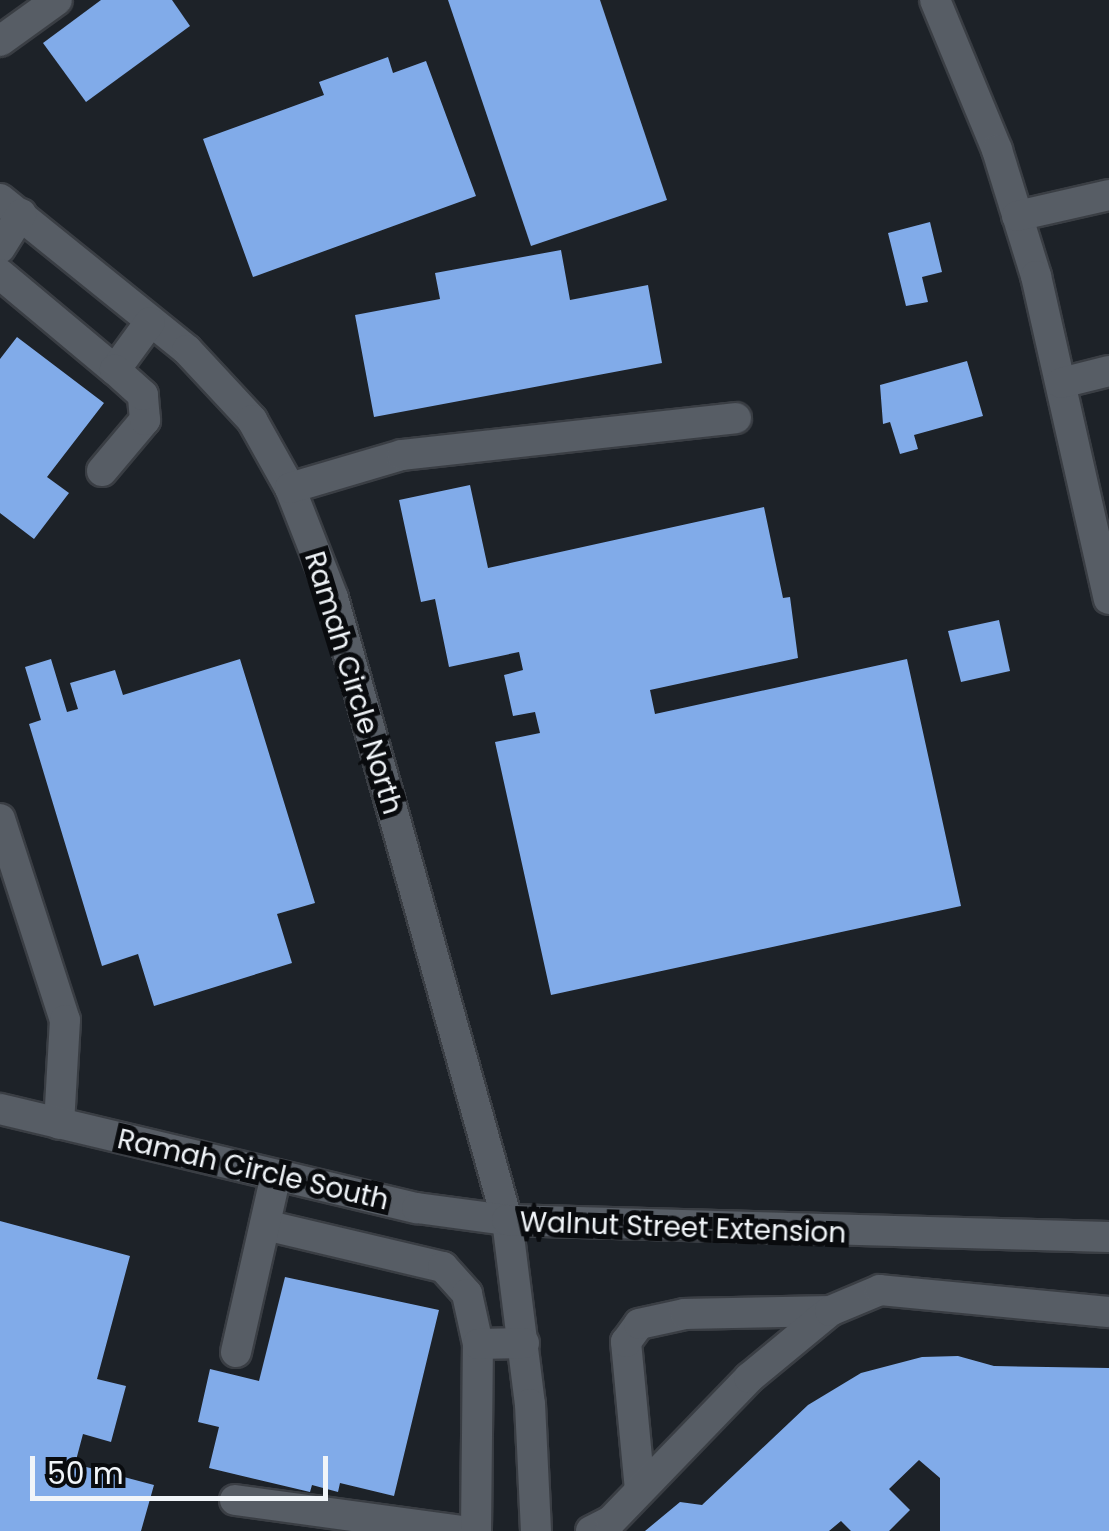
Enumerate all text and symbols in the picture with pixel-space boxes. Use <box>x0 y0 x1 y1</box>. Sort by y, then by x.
street label: Ramah Circle North <box>297 548 409 818</box>
street label: Ramah Circle South <box>114 1122 392 1218</box>
street label: Walnut Street Extension <box>519 1206 847 1250</box>
scale bar <box>35 1436 332 1498</box>
text: 50 m <box>47 1452 124 1495</box>

